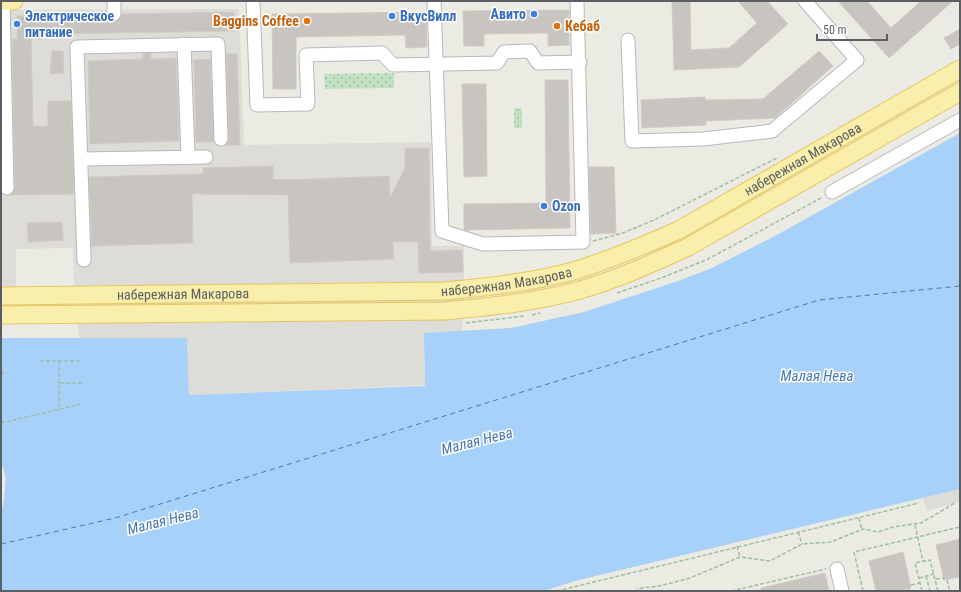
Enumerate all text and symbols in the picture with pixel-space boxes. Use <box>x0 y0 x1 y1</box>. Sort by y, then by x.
place label: Авито <box>491 6 526 22</box>
place label: Электрическое питание <box>25 8 114 40</box>
place label: ВкусВилл <box>400 8 456 24</box>
marker: Авито <box>529 9 539 19</box>
marker: ВкусВилл <box>387 11 397 21</box>
place label: Baggins Coffee <box>213 13 299 29</box>
marker: Baggins Coffee <box>302 16 312 26</box>
scale bar <box>817 16 887 42</box>
place label: Кебаб <box>565 18 600 34</box>
marker: Электрическое питание <box>12 19 22 29</box>
marker: Кебаб <box>552 21 562 31</box>
text: 50 m <box>823 23 847 37</box>
street label: набережная Макарова <box>741 119 864 199</box>
place label: Ozon <box>552 198 581 214</box>
marker: Ozon <box>539 201 549 211</box>
street label: набережная Макарова <box>440 264 573 299</box>
street label: набережная Макарова <box>117 285 249 303</box>
water label: Малая Нева <box>781 367 853 385</box>
water label: Малая Нева <box>439 423 515 459</box>
water label: Малая Нева <box>125 503 201 539</box>

